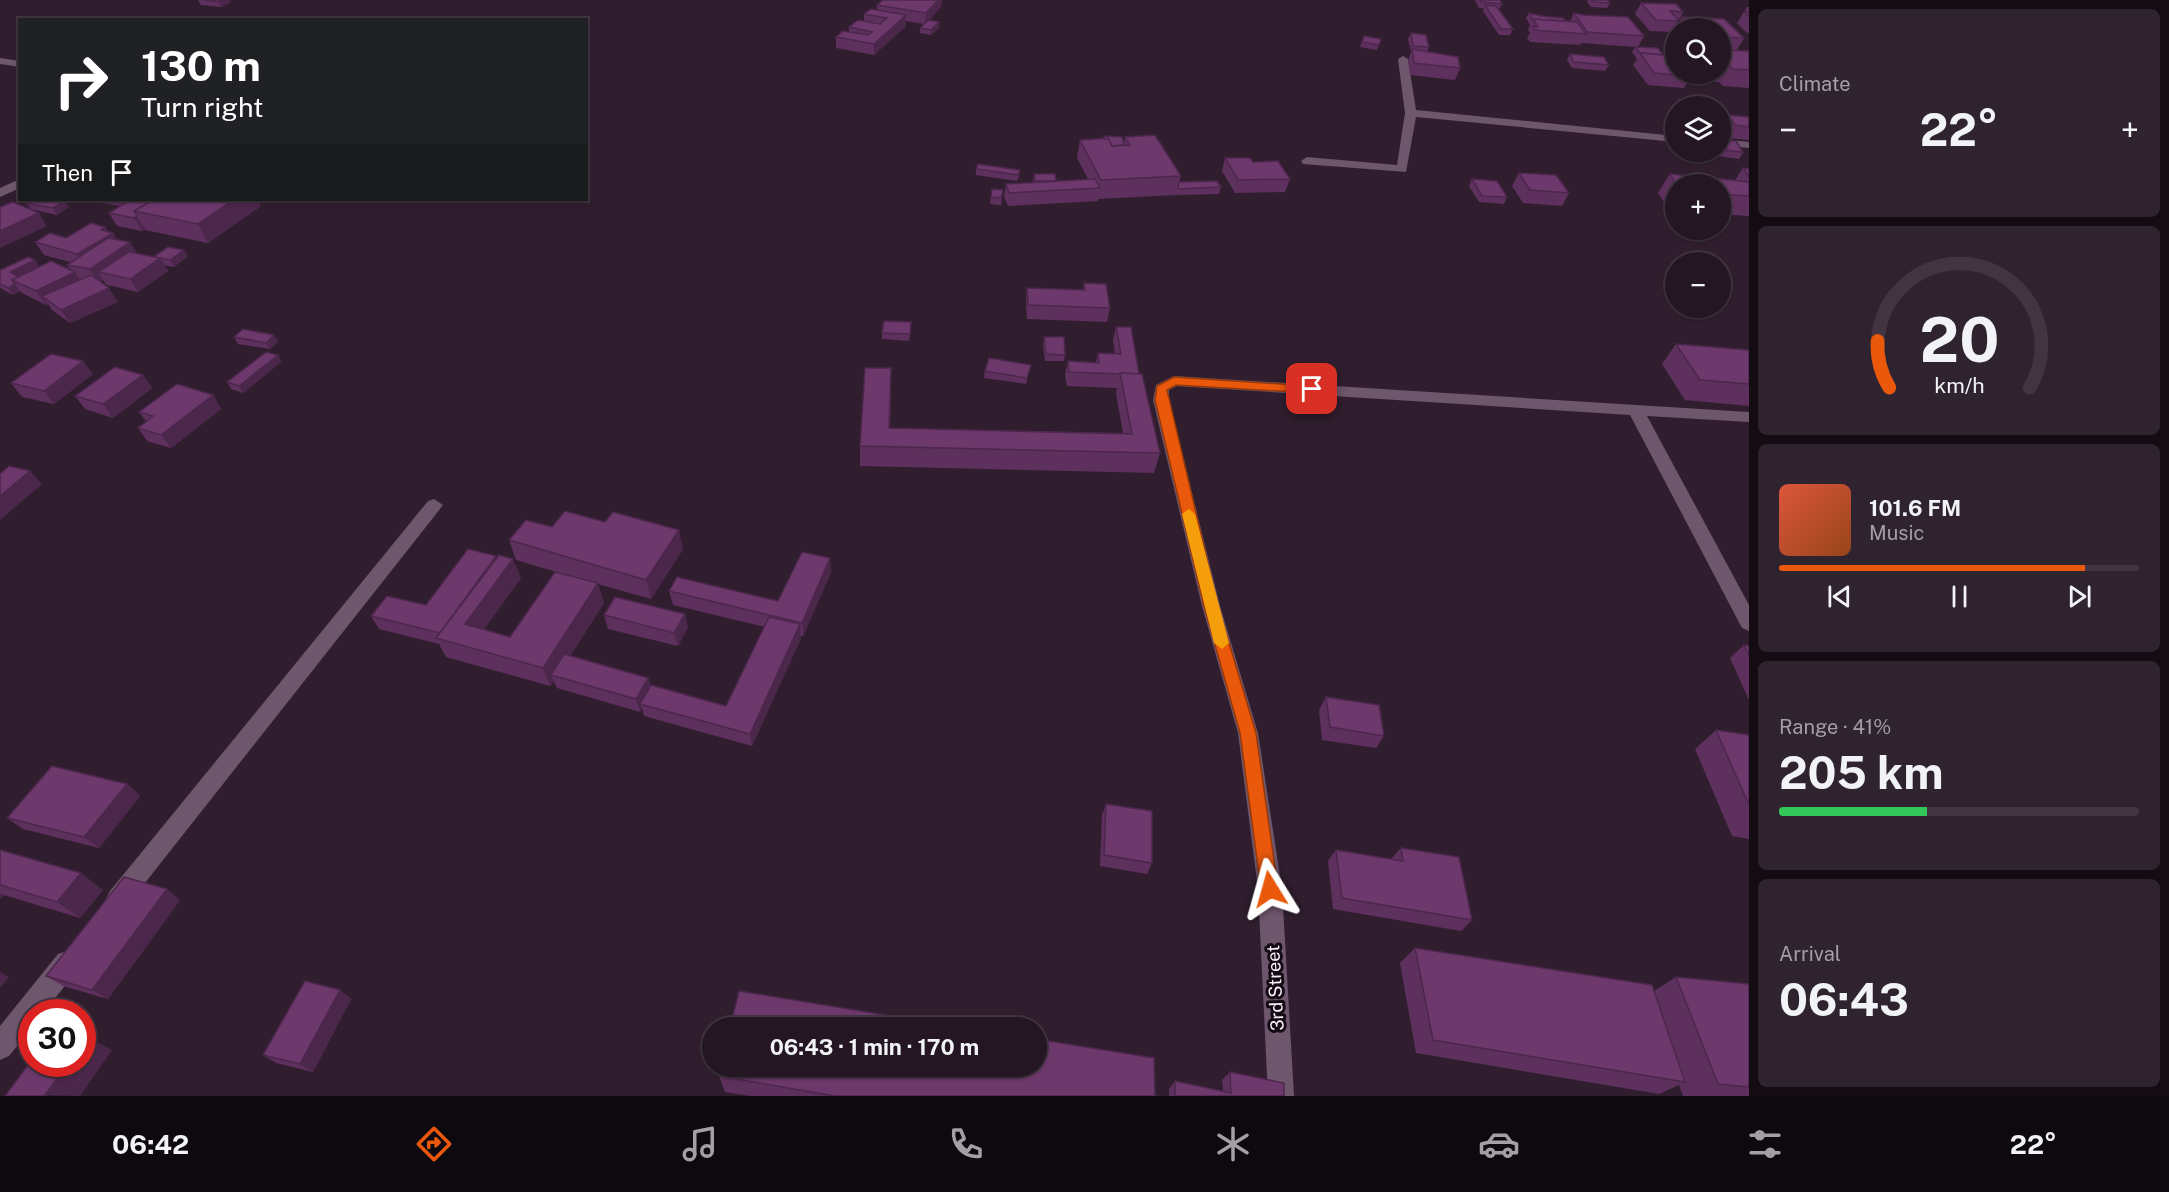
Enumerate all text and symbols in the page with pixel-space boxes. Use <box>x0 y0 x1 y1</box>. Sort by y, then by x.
map controls <box>1665 18 1731 318</box>
button: search <box>1665 18 1731 84</box>
text: 130 m <box>141 41 261 90</box>
icon: right <box>42 42 120 120</box>
text: Climate <box>1779 72 1851 96</box>
text: Turn right <box>141 91 264 123</box>
button: layers <box>1665 96 1731 162</box>
text: 22° <box>1920 103 1998 156</box>
text: − <box>1779 111 1797 149</box>
text: + <box>2121 111 2139 149</box>
icon: arrive <box>105 156 138 189</box>
text: Then <box>42 160 93 186</box>
button: + <box>1665 174 1731 240</box>
button: − <box>1665 252 1731 318</box>
text: 20 <box>1919 303 1999 376</box>
pin <box>1286 363 1337 414</box>
icon: arrive <box>1295 372 1328 405</box>
text: km/h <box>1934 373 1984 398</box>
text: 101.6 FM <box>1869 495 1961 521</box>
text: Music <box>1869 521 1924 545</box>
icon: previous <box>1823 580 1856 613</box>
icon: pause <box>1943 580 1976 613</box>
icon: next <box>2063 580 2096 613</box>
text: Range · 41% <box>1779 715 1891 739</box>
text: 205 km <box>1779 746 1943 799</box>
position arrow <box>1238 857 1302 921</box>
text: Arrival <box>1779 942 1841 966</box>
street label: 3rd Street <box>1262 945 1288 1031</box>
text: 06:43 <box>1779 973 1909 1026</box>
speed limit sign: 30 <box>18 999 96 1077</box>
text: 06:43 · 1 min · 170 m <box>770 1034 979 1060</box>
icon: directions <box>413 1123 455 1165</box>
icon: music <box>679 1123 721 1165</box>
icon: phone <box>945 1123 987 1165</box>
icon: climate <box>1212 1123 1254 1165</box>
icon: car <box>1478 1123 1520 1165</box>
icon: filters <box>1744 1123 1786 1165</box>
text: 06:42 <box>112 1128 189 1160</box>
text: 22° <box>2010 1128 2057 1160</box>

